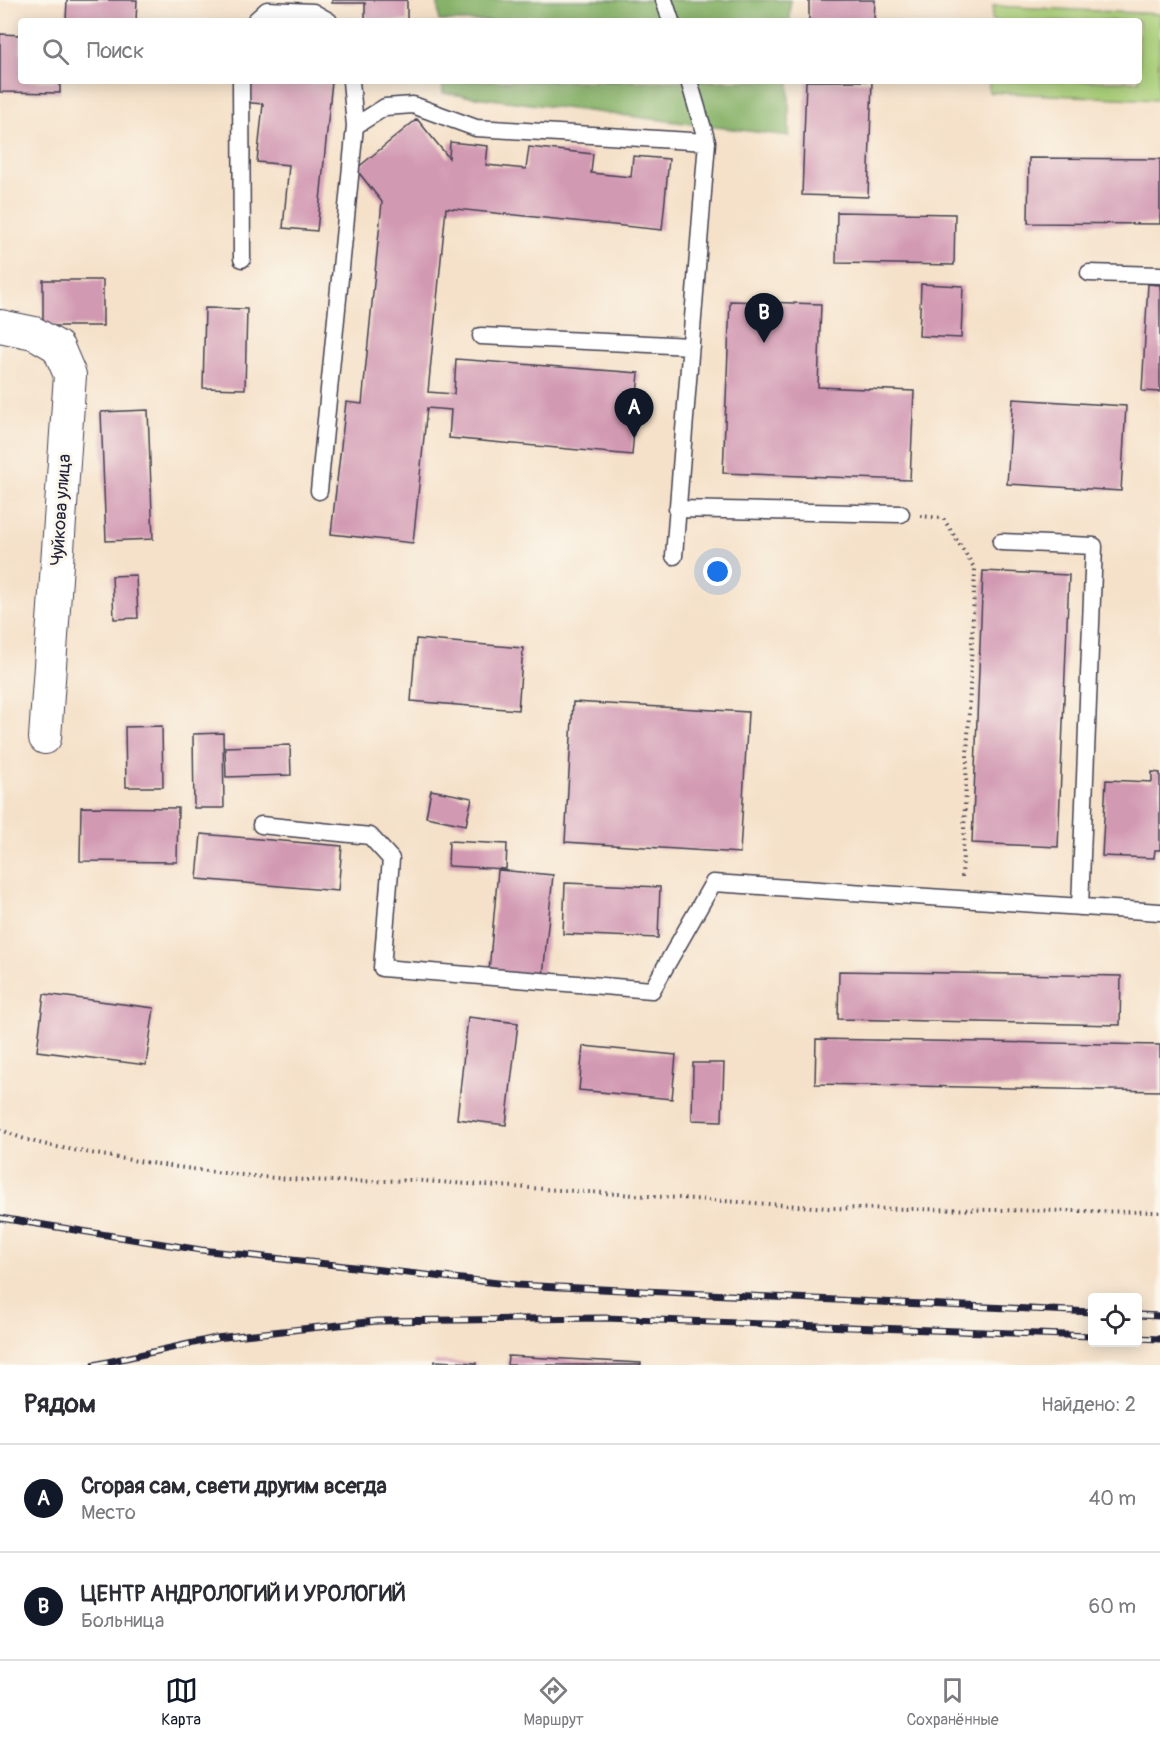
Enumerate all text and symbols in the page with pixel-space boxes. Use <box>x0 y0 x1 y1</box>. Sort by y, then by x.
search box <box>18 18 1142 84</box>
icon: search <box>39 35 72 68</box>
text: Поиск <box>87 37 144 65</box>
pin: B <box>744 294 783 343</box>
pin: A <box>614 388 654 438</box>
street label: Чуйкова улица <box>46 453 76 567</box>
your location <box>703 557 732 586</box>
map controls <box>1088 1293 1142 1347</box>
button: locate <box>1088 1293 1142 1347</box>
text: Рядом <box>24 1388 96 1420</box>
text: Найдено: 2 <box>1041 1392 1136 1417</box>
text: Сгорая сам, свети другим всегда <box>81 1472 387 1500</box>
text: A <box>37 1486 50 1511</box>
text: 40 m <box>1089 1486 1136 1511</box>
text: Место <box>81 1500 136 1525</box>
text: ЦЕНТР АНДРОЛОГИЙ И УРОЛОГИЙ <box>81 1580 405 1608</box>
text: B <box>38 1594 49 1619</box>
text: 60 m <box>1089 1594 1136 1619</box>
text: Больница <box>81 1608 164 1633</box>
tab: Карта <box>161 1674 201 1730</box>
tab: Маршрут <box>524 1674 584 1730</box>
tab: Сохранённые <box>906 1674 999 1730</box>

